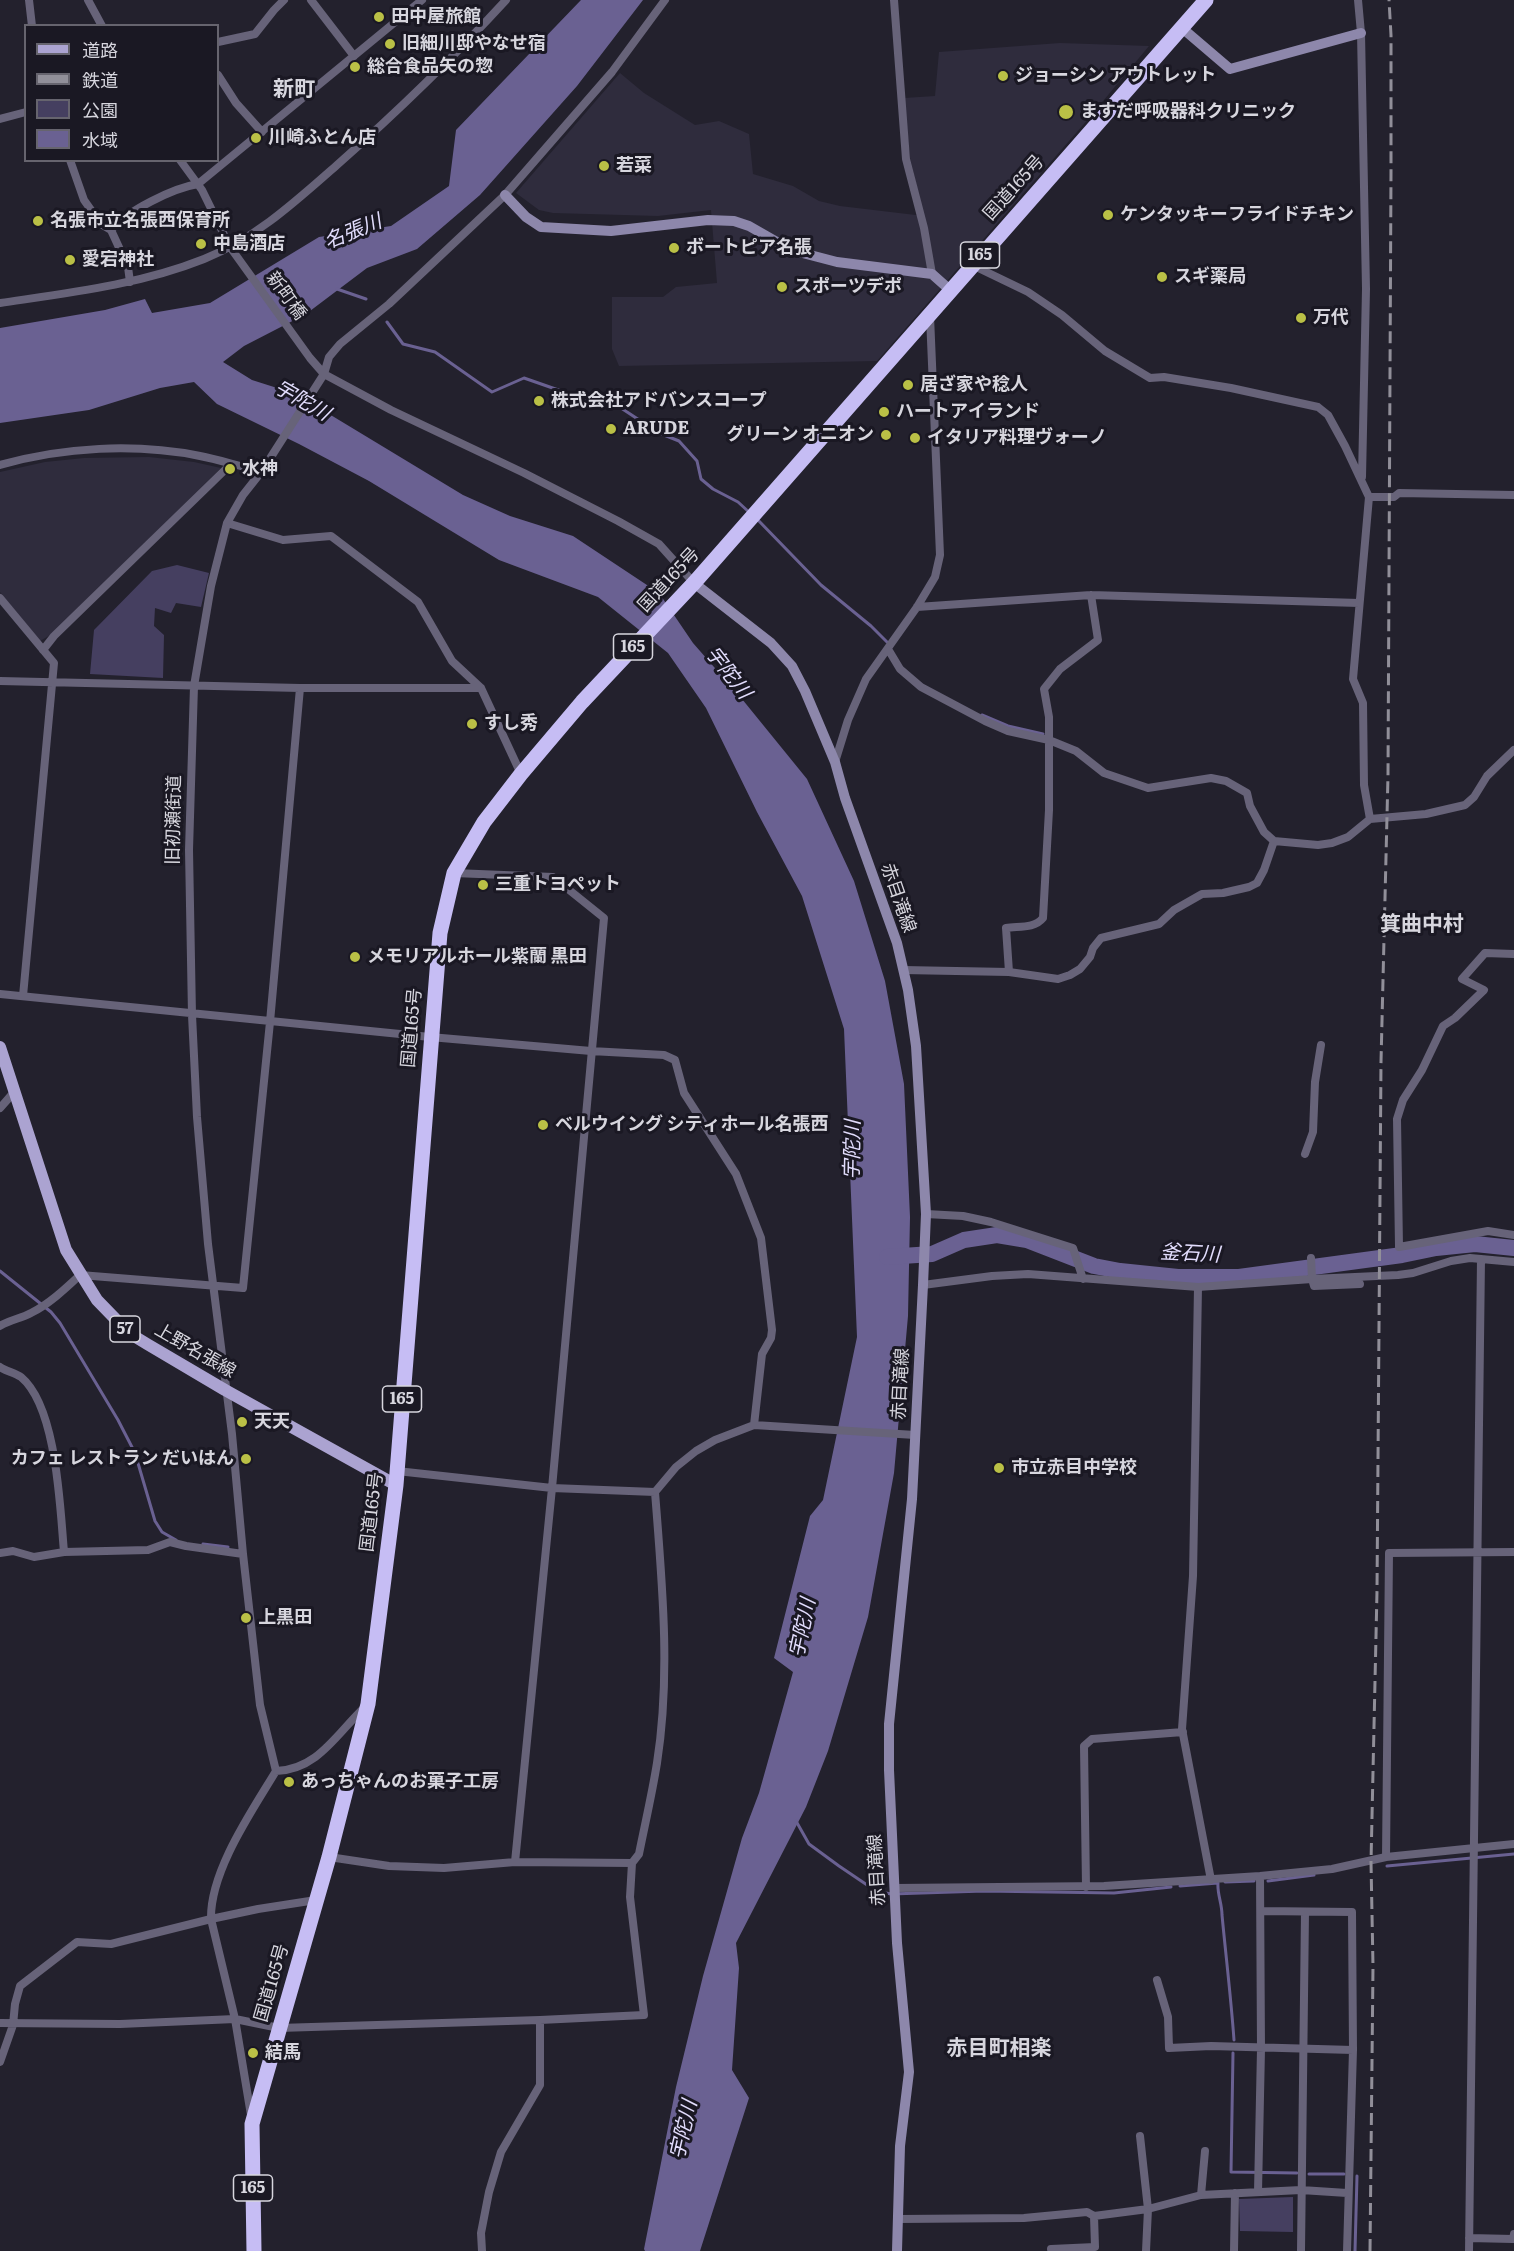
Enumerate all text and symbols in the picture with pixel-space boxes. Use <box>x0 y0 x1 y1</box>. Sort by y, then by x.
place label: 田中屋旅館 <box>391 6 481 28</box>
marker: 田中屋旅館 <box>372 10 386 24</box>
legend <box>24 24 219 162</box>
place label: 旧細川邸やなせ宿 <box>402 33 546 55</box>
text: 道路 <box>82 36 118 63</box>
marker: 旧細川邸やなせ宿 <box>383 37 397 51</box>
place label: 総合食品矢の惣 <box>367 56 493 78</box>
marker: 総合食品矢の惣 <box>348 60 362 74</box>
place label: ジョーシン アウトレット <box>1015 65 1217 87</box>
text: 鉄道 <box>82 66 118 93</box>
marker: ジョーシン アウトレット <box>996 69 1010 83</box>
district label: 新町 <box>273 77 315 103</box>
text: 公園 <box>82 96 118 123</box>
place label: ますだ呼吸器科クリニック <box>1080 101 1296 123</box>
marker: ますだ呼吸器科クリニック <box>1057 103 1075 121</box>
text: 水域 <box>82 126 118 153</box>
place label: 川崎ふとん店 <box>268 127 376 149</box>
marker: 川崎ふとん店 <box>249 131 263 145</box>
street label: 国道165号 <box>979 151 1049 225</box>
place label: 若菜 <box>616 155 652 177</box>
marker: 若菜 <box>597 159 611 173</box>
place label: ケンタッキーフライドチキン <box>1120 204 1354 226</box>
marker: ケンタッキーフライドチキン <box>1101 208 1115 222</box>
place label: 名張市立名張西保育所 <box>50 210 230 232</box>
water label: 名張川 <box>321 210 385 254</box>
marker: 名張市立名張西保育所 <box>31 214 45 228</box>
place label: 中島酒店 <box>213 233 285 255</box>
marker: 中島酒店 <box>194 237 208 251</box>
place label: ボートピア名張 <box>686 237 812 259</box>
marker: ボートピア名張 <box>667 241 681 255</box>
road number: 165 <box>960 242 1000 268</box>
place label: 愛宕神社 <box>82 249 154 271</box>
marker: 愛宕神社 <box>63 253 77 267</box>
place label: スギ薬局 <box>1174 266 1246 288</box>
street label: 新町橋 <box>261 268 311 324</box>
marker: スギ薬局 <box>1155 270 1169 284</box>
place label: スポーツデポ <box>794 276 902 298</box>
marker: スポーツデポ <box>775 280 789 294</box>
place label: 万代 <box>1313 307 1349 329</box>
marker: 万代 <box>1294 311 1308 325</box>
place label: 居ざ家や稔人 <box>920 374 1028 396</box>
water label: 宇陀川 <box>270 376 334 426</box>
marker: 居ざ家や稔人 <box>901 378 915 392</box>
place label: 株式会社アドバンスコープ <box>551 390 767 412</box>
marker: 株式会社アドバンスコープ <box>532 394 546 408</box>
place label: ハートアイランド <box>896 401 1040 423</box>
marker: ハートアイランド <box>877 405 891 419</box>
place label: ARUDE <box>623 418 689 440</box>
marker: ARUDE <box>604 422 618 436</box>
place label: グリーン オニオン <box>726 424 874 446</box>
place label: イタリア料理ヴォーノ <box>927 427 1107 449</box>
marker: グリーン オニオン <box>879 428 893 442</box>
marker: イタリア料理ヴォーノ <box>908 431 922 445</box>
place label: 水神 <box>242 458 278 480</box>
marker: 水神 <box>223 462 237 476</box>
street label: 国道165号 <box>634 543 704 617</box>
road number: 165 <box>614 634 652 660</box>
water label: 宇陀川 <box>700 642 756 704</box>
place label: すし秀 <box>484 713 538 735</box>
marker: すし秀 <box>465 717 479 731</box>
street label: 旧初瀬街道 <box>162 775 186 865</box>
street label: 赤目滝線 <box>876 860 920 936</box>
place label: 三重トヨペット <box>495 874 621 896</box>
marker: 三重トヨペット <box>476 878 490 892</box>
district label: 箕曲中村 <box>1380 912 1464 938</box>
place label: メモリアルホール紫蘭 黒田 <box>367 946 587 968</box>
marker: メモリアルホール紫蘭 黒田 <box>348 950 362 964</box>
street label: 国道165号 <box>398 987 426 1069</box>
place label: ベルウイング シティホール名張西 <box>555 1114 829 1136</box>
marker: ベルウイング シティホール名張西 <box>536 1118 550 1132</box>
water label: 宇陀川 <box>840 1120 866 1180</box>
water label: 釜石川 <box>1159 1240 1221 1268</box>
road number: 57 <box>110 1316 140 1342</box>
street label: 上野名張線 <box>151 1319 239 1383</box>
street label: 赤目滝線 <box>888 1347 914 1421</box>
road number: 165 <box>382 1386 422 1412</box>
place label: 天天 <box>254 1411 290 1433</box>
marker: 天天 <box>235 1415 249 1429</box>
place label: カフェ レストラン だいはん <box>11 1448 234 1470</box>
marker: カフェ レストラン だいはん <box>239 1452 253 1466</box>
place label: 市立赤目中学校 <box>1011 1457 1137 1479</box>
marker: 市立赤目中学校 <box>992 1461 1006 1475</box>
street label: 国道165号 <box>356 1471 388 1553</box>
water label: 宇陀川 <box>785 1596 821 1660</box>
place label: 上黒田 <box>258 1607 312 1629</box>
marker: 上黒田 <box>239 1611 253 1625</box>
place label: あっちゃんのお菓子工房 <box>301 1771 499 1793</box>
marker: あっちゃんのお菓子工房 <box>282 1775 296 1789</box>
street label: 赤目滝線 <box>864 1833 890 1907</box>
street label: 国道165号 <box>251 1942 293 2024</box>
district label: 赤目町相楽 <box>947 2036 1051 2062</box>
place label: 結馬 <box>265 2042 301 2064</box>
marker: 結馬 <box>246 2046 260 2060</box>
water label: 宇陀川 <box>666 2098 702 2162</box>
road number: 165 <box>234 2175 272 2201</box>

